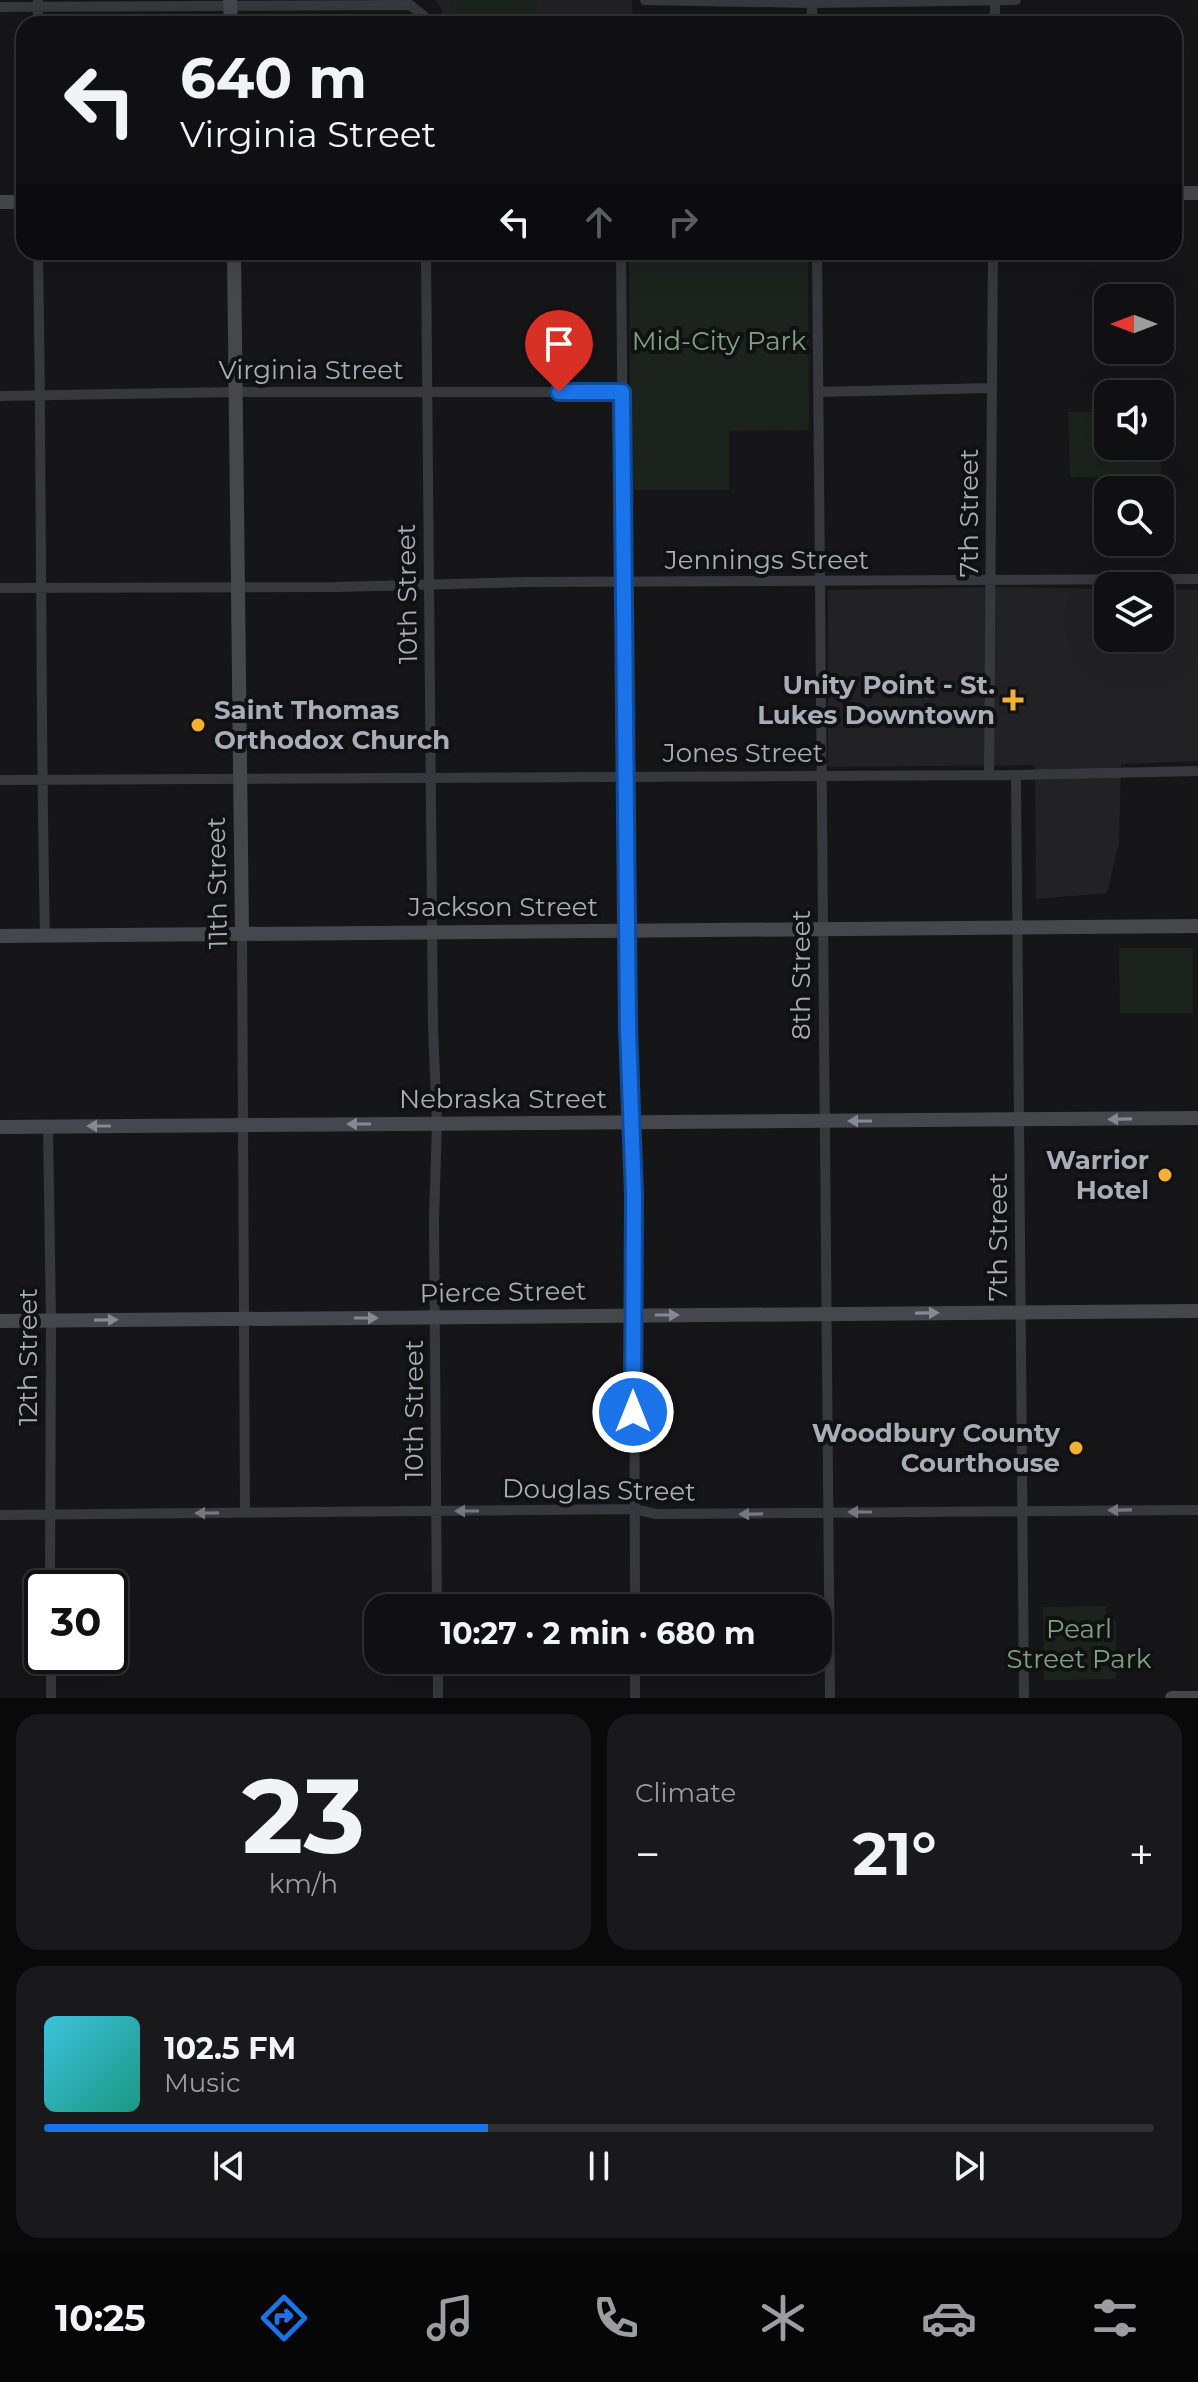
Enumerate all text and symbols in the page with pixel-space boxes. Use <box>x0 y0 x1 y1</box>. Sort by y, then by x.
text: 640 m <box>180 44 367 112</box>
icon: left <box>48 48 152 152</box>
text: Virginia Street <box>180 112 436 156</box>
icon: left <box>493 200 537 244</box>
icon: ahead <box>577 200 621 244</box>
icon: right <box>661 200 705 244</box>
north arrow <box>1094 284 1174 364</box>
map controls <box>1094 284 1174 652</box>
pin <box>525 310 593 392</box>
icon: arrive <box>537 322 581 366</box>
park label: Mid-City Park <box>632 325 807 357</box>
street label: Virginia Street <box>219 354 403 386</box>
button: sound <box>1094 380 1174 460</box>
street label: 7th Street <box>953 449 985 577</box>
button: search <box>1094 476 1174 556</box>
street label: 10th Street <box>390 524 424 664</box>
street label: Jennings Street <box>664 544 869 576</box>
button: layers <box>1094 572 1174 652</box>
place label: Unity Point - St. Lukes Downtown <box>757 669 995 731</box>
marker: Unity Point - St. Lukes Downtown <box>1002 689 1024 711</box>
place label: Saint Thomas Orthodox Church <box>214 694 450 756</box>
marker: Saint Thomas Orthodox Church <box>189 716 207 734</box>
street label: Jones Street <box>662 737 823 769</box>
street label: 11th Street <box>200 817 234 949</box>
street label: Jackson Street <box>407 891 598 923</box>
street label: 8th Street <box>785 910 817 1040</box>
street label: Nebraska Street <box>399 1083 607 1115</box>
one-way arrow <box>1107 1113 1132 1125</box>
one-way arrow <box>847 1115 872 1127</box>
one-way arrow <box>346 1118 371 1130</box>
one-way arrow <box>86 1120 111 1132</box>
place label: Warrior Hotel <box>1046 1144 1149 1206</box>
marker: Warrior Hotel <box>1156 1166 1174 1184</box>
street label: 7th Street <box>982 1173 1014 1301</box>
street label: Pierce Street <box>419 1275 587 1309</box>
street label: 12th Street <box>12 1288 44 1426</box>
one-way arrow <box>915 1307 940 1319</box>
one-way arrow <box>655 1309 680 1321</box>
one-way arrow <box>354 1312 379 1324</box>
one-way arrow <box>94 1314 119 1326</box>
street label: 10th Street <box>398 1340 430 1480</box>
position arrow <box>591 1370 675 1454</box>
place label: Woodbury County Courthouse <box>812 1417 1060 1479</box>
marker: Woodbury County Courthouse <box>1067 1439 1085 1457</box>
street label: Douglas Street <box>502 1472 696 1508</box>
one-way arrow <box>1107 1504 1132 1516</box>
one-way arrow <box>454 1505 479 1517</box>
one-way arrow <box>847 1506 872 1518</box>
one-way arrow <box>194 1507 219 1519</box>
one-way arrow <box>738 1507 763 1520</box>
speed limit sign: 30 <box>24 1570 128 1674</box>
park label: Pearl Street Park <box>1007 1613 1152 1675</box>
text: 10:27 · 2 min · 680 m <box>440 1615 756 1652</box>
text: 23 <box>242 1752 365 1879</box>
text: Climate <box>635 1777 736 1809</box>
text: 21° <box>853 1817 937 1890</box>
text: − <box>635 1827 660 1881</box>
text: + <box>1129 1827 1154 1881</box>
text: km/h <box>269 1868 338 1900</box>
text: 102.5 FM <box>164 2030 296 2067</box>
text: Music <box>164 2067 241 2099</box>
icon: previous <box>207 2144 251 2188</box>
icon: pause <box>577 2144 621 2188</box>
icon: next <box>947 2144 991 2188</box>
icon: directions <box>256 2290 312 2346</box>
icon: music <box>422 2290 478 2346</box>
icon: phone <box>588 2290 644 2346</box>
icon: climate <box>755 2290 811 2346</box>
icon: car <box>921 2290 977 2346</box>
icon: filters <box>1087 2290 1143 2346</box>
text: 10:25 <box>55 2296 146 2340</box>

